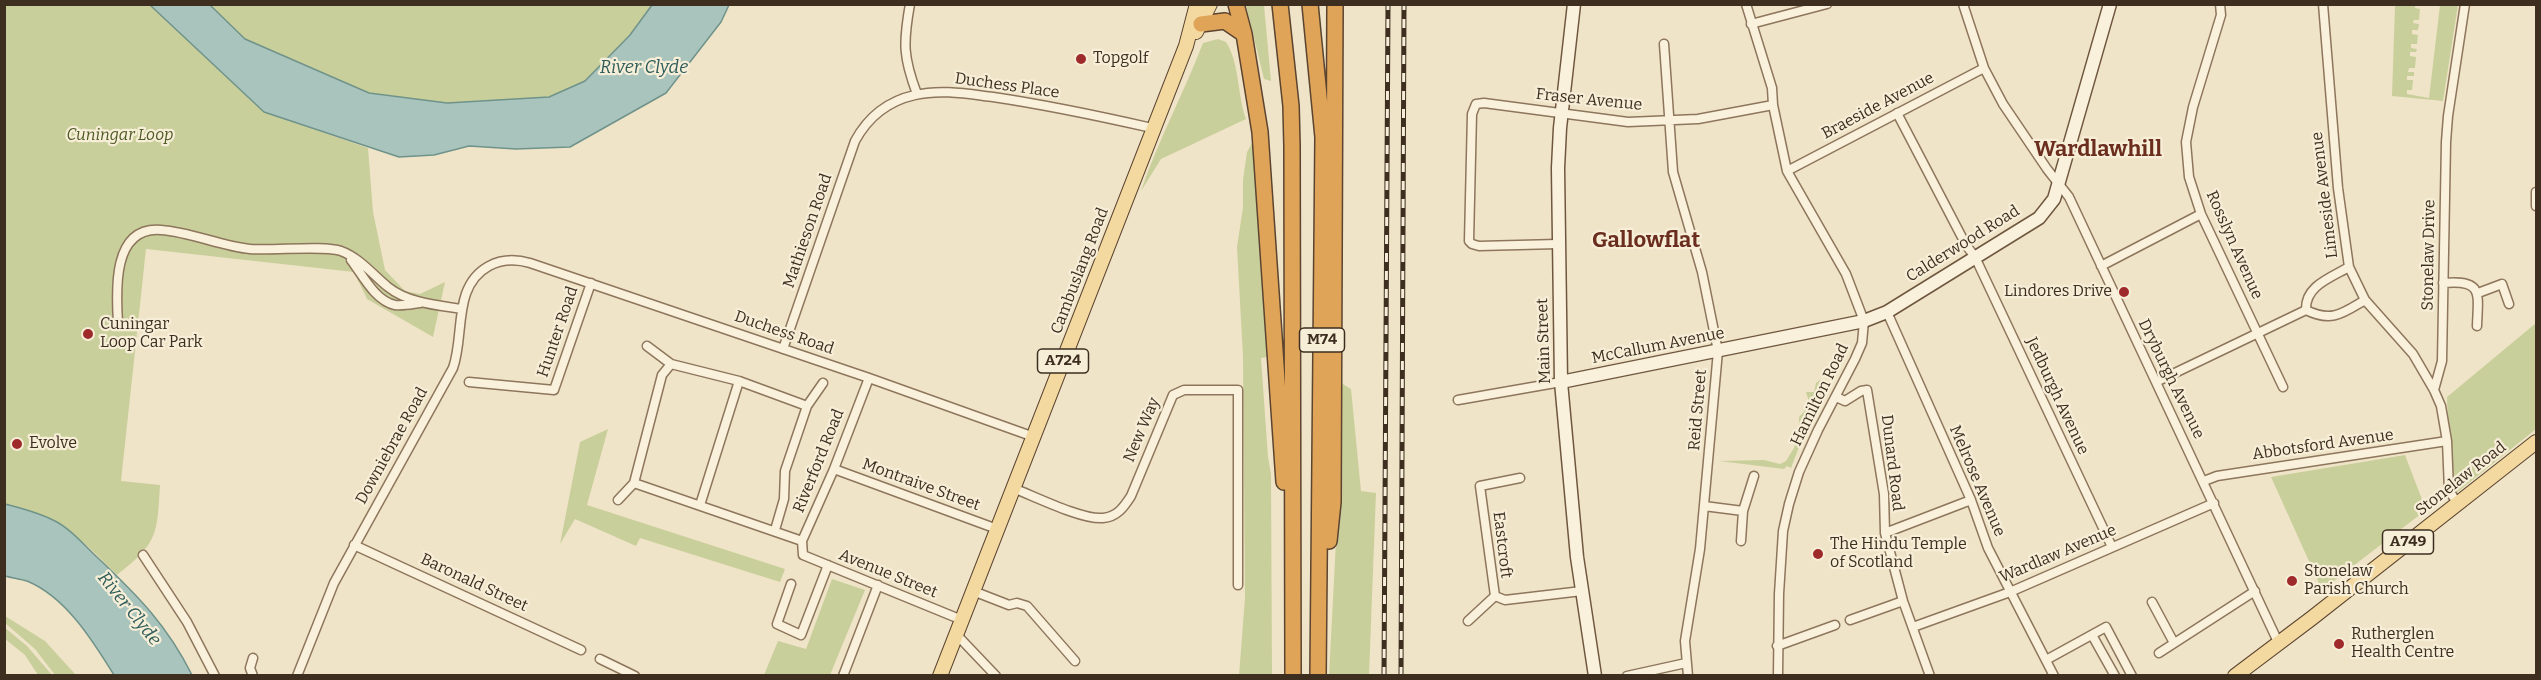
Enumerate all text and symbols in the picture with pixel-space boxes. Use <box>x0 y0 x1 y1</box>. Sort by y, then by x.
place label: Topgolf <box>1093 49 1148 69</box>
marker: Topgolf <box>1074 52 1088 66</box>
water label: River Clyde <box>600 57 688 79</box>
street label: Braeside Avenue <box>1819 68 1937 144</box>
street label: Duchess Place <box>953 69 1061 103</box>
street label: Fraser Avenue <box>1535 85 1643 115</box>
park label: Cuningar Loop <box>67 126 173 146</box>
street label: Limeside Avenue <box>2308 131 2342 259</box>
district label: Wardlawhill <box>2034 137 2162 163</box>
street label: Mathieson Road <box>779 171 837 291</box>
street label: Rosslyn Avenue <box>2201 188 2267 302</box>
street label: Stonelaw Drive <box>2418 199 2440 311</box>
street label: Calderwood Road <box>1903 201 2023 287</box>
street label: Cambuslang Road <box>1047 205 1113 337</box>
district label: Gallowflat <box>1592 228 1700 254</box>
place label: Lindores Drive <box>2004 282 2112 302</box>
street label: Hunter Road <box>533 284 583 380</box>
marker: Lindores Drive <box>2117 285 2131 299</box>
street label: Main Street <box>1533 298 1555 384</box>
street label: Duchess Road <box>732 307 836 359</box>
place label: Cuningar Loop Car Park <box>100 315 203 353</box>
street label: Dryburgh Avenue <box>2134 316 2208 442</box>
street label: McCallum Avenue <box>1590 324 1726 368</box>
marker: Cuningar Loop Car Park <box>81 327 95 341</box>
road number: M74 <box>1300 328 1344 352</box>
street label: Jedburgh Avenue <box>2021 334 2093 458</box>
street label: Hamilton Road <box>1787 341 1853 449</box>
road number: A724 <box>1038 349 1088 373</box>
street label: Reid Street <box>1685 369 1711 451</box>
street label: Downiebrae Road <box>352 384 432 508</box>
street label: New Way <box>1120 395 1164 465</box>
street label: Riverford Road <box>789 406 849 516</box>
street label: Dunard Road <box>1877 414 1907 512</box>
street label: Melrose Avenue <box>1945 422 2009 540</box>
street label: Abbotsford Avenue <box>2251 426 2395 464</box>
place label: Evolve <box>29 434 77 454</box>
marker: Evolve <box>10 437 24 451</box>
street label: Stonelaw Road <box>2412 438 2510 520</box>
street label: Montraive Street <box>859 455 983 515</box>
street label: Eastcroft <box>1488 511 1516 579</box>
street label: Wardlaw Avenue <box>1997 521 2119 587</box>
road number: A749 <box>2382 530 2434 554</box>
place label: The Hindu Temple of Scotland <box>1830 535 1967 573</box>
street label: Avenue Street <box>836 546 940 602</box>
marker: The Hindu Temple of Scotland <box>1811 547 1825 561</box>
street label: Baronald Street <box>417 550 531 616</box>
place label: Stonelaw Parish Church <box>2304 562 2409 600</box>
water label: River Clyde <box>93 568 165 650</box>
marker: Stonelaw Parish Church <box>2285 574 2299 588</box>
place label: Rutherglen Health Centre <box>2351 625 2454 663</box>
marker: Rutherglen Health Centre <box>2332 637 2346 651</box>

